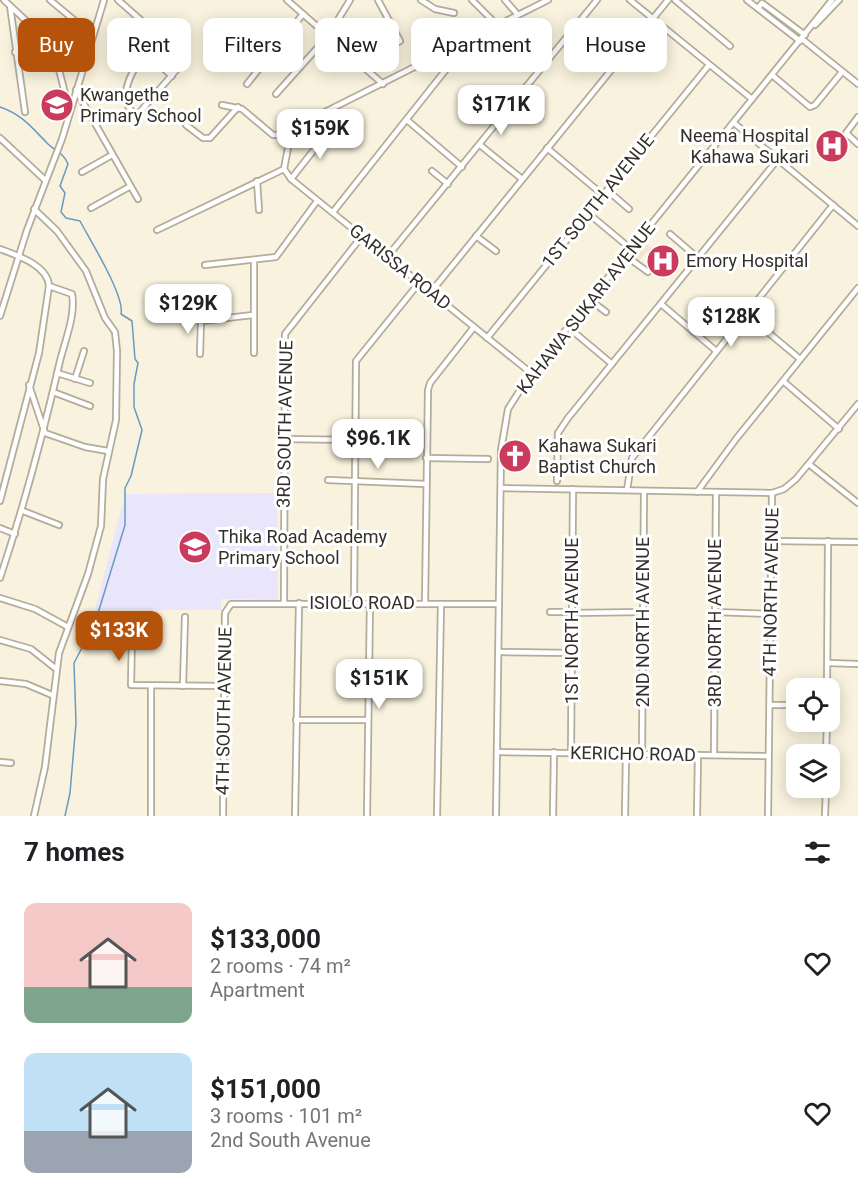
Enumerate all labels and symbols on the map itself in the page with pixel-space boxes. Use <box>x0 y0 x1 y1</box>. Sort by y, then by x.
place label: Kwangethe Primary School <box>80 84 202 126</box>
pin: $171K <box>459 85 543 136</box>
school or university icon: Kwangethe Primary School <box>39 87 75 123</box>
pin: $159K <box>278 109 362 160</box>
place label: Neema Hospital Kahawa Sukari <box>680 125 809 167</box>
hospital icon: Neema Hospital Kahawa Sukari <box>814 128 850 164</box>
street label: 1ST SOUTH AVENUE <box>537 130 658 272</box>
street label: KAHAWA SUKARI AVENUE <box>512 218 659 398</box>
street label: GARISSA ROAD <box>345 219 455 314</box>
hospital icon: Emory Hospital <box>645 243 681 279</box>
place label: Emory Hospital <box>686 250 808 271</box>
pin: $129K <box>146 284 230 335</box>
pin: $128K <box>689 297 773 348</box>
street label: 3RD SOUTH AVENUE <box>273 340 296 508</box>
pin: $96.1K <box>329 419 427 470</box>
place label: Kahawa Sukari Baptist Church <box>538 435 657 477</box>
church icon: Kahawa Sukari Baptist Church <box>497 438 533 474</box>
street label: 4TH NORTH AVENUE <box>759 507 782 677</box>
place label: Thika Road Academy Primary School <box>218 526 388 568</box>
school or university icon: Thika Road Academy Primary School <box>177 529 213 565</box>
street label: 2ND NORTH AVENUE <box>632 537 653 707</box>
street label: 1ST NORTH AVENUE <box>561 538 582 704</box>
street label: 3RD NORTH AVENUE <box>704 539 725 707</box>
street label: ISIOLO ROAD <box>309 592 415 613</box>
pin: $133K <box>77 611 161 662</box>
street label: 4TH SOUTH AVENUE <box>212 627 235 795</box>
pin: $151K <box>337 659 421 710</box>
street label: KERICHO ROAD <box>570 742 696 765</box>

